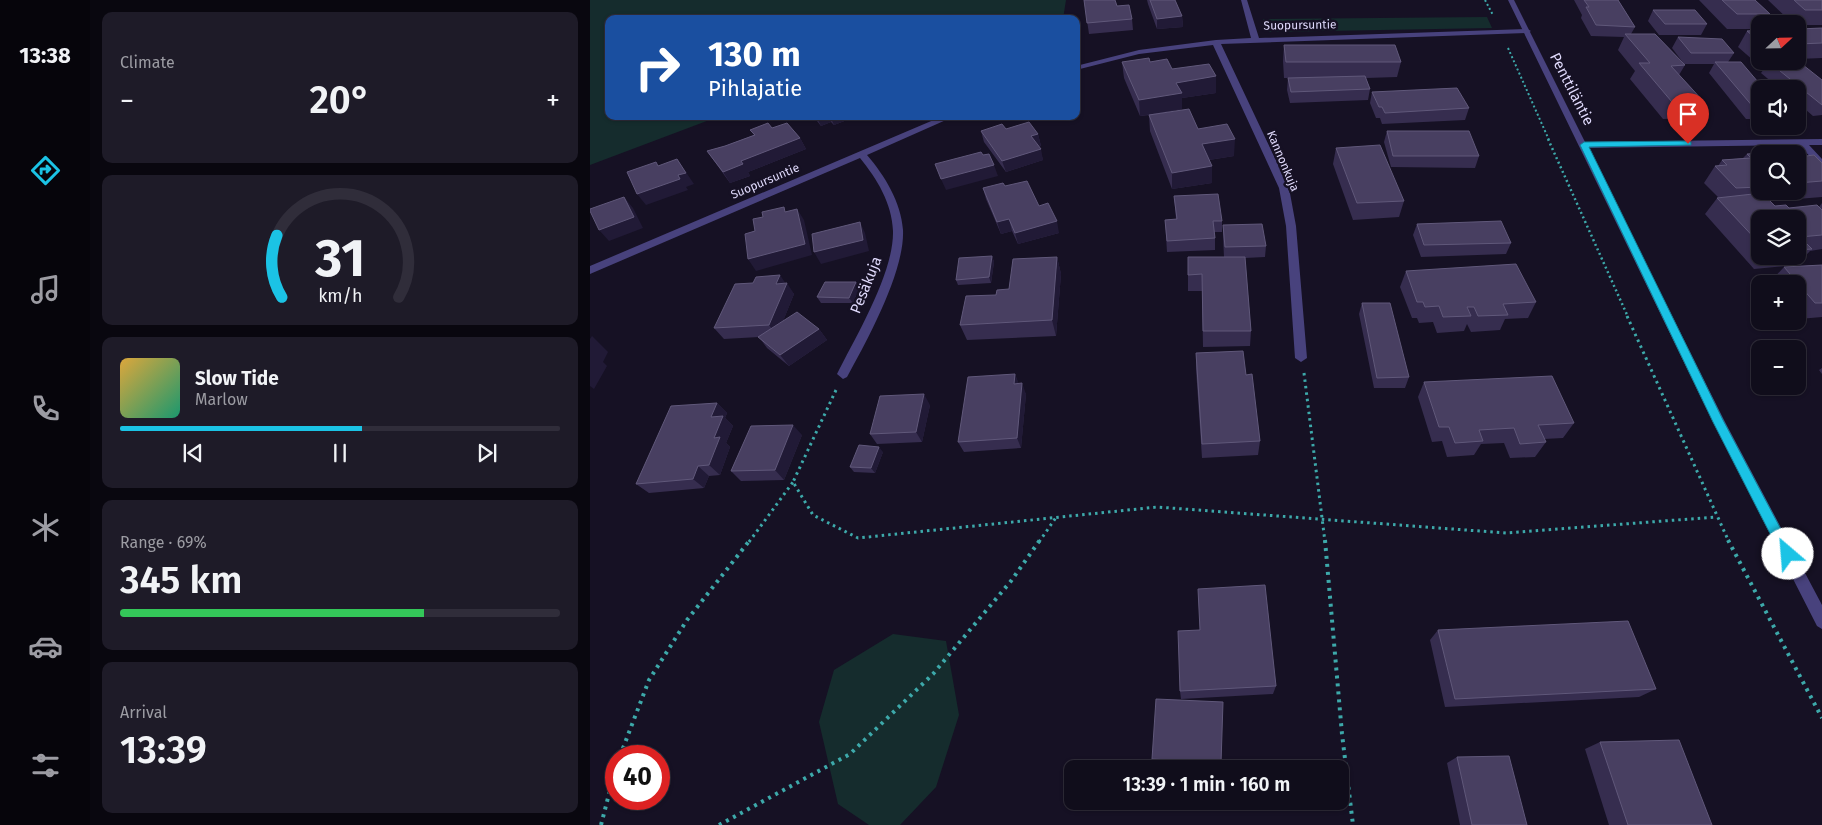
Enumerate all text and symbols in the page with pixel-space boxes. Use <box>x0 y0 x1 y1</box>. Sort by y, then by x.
north arrow <box>1751 15 1806 70</box>
map controls <box>1751 15 1806 395</box>
street label: Suopursuntie <box>1263 17 1337 33</box>
text: 130 m <box>708 33 801 75</box>
icon: right <box>625 35 690 100</box>
text: 13:38 <box>19 42 71 69</box>
street label: Penttiläntie <box>1546 50 1598 128</box>
text: Climate <box>120 53 175 72</box>
text: Pihlajatie <box>708 75 802 102</box>
text: 20° <box>309 77 371 123</box>
button: sound <box>1751 80 1806 135</box>
text: − <box>120 84 134 117</box>
text: + <box>546 84 560 117</box>
pin <box>1667 93 1709 144</box>
icon: arrive <box>1674 100 1702 128</box>
street label: Kannonkuja <box>1264 129 1302 193</box>
button: search <box>1751 145 1806 200</box>
icon: directions <box>28 153 63 188</box>
street label: Suopursuntie <box>729 160 801 202</box>
button: layers <box>1751 210 1806 265</box>
text: 31 <box>314 227 365 290</box>
street label: Pesäkuja <box>846 254 886 316</box>
icon: music <box>28 272 63 307</box>
button: + <box>1751 275 1806 330</box>
text: km/h <box>318 285 362 307</box>
button: − <box>1751 340 1806 395</box>
text: Slow Tide <box>195 367 279 390</box>
text: Marlow <box>195 390 248 409</box>
icon: phone <box>28 391 63 426</box>
icon: previous <box>179 439 207 467</box>
icon: pause <box>326 439 354 467</box>
icon: next <box>473 439 501 467</box>
icon: climate <box>28 510 63 545</box>
position arrow <box>1761 527 1813 579</box>
text: Range · 69% <box>120 533 207 552</box>
text: 345 km <box>120 557 242 603</box>
icon: car <box>28 629 63 664</box>
text: Arrival <box>120 703 167 722</box>
text: 13:39 <box>120 727 207 773</box>
speed limit sign: 40 <box>605 745 670 810</box>
icon: filters <box>28 748 63 783</box>
text: 13:39 · 1 min · 160 m <box>1123 773 1290 796</box>

